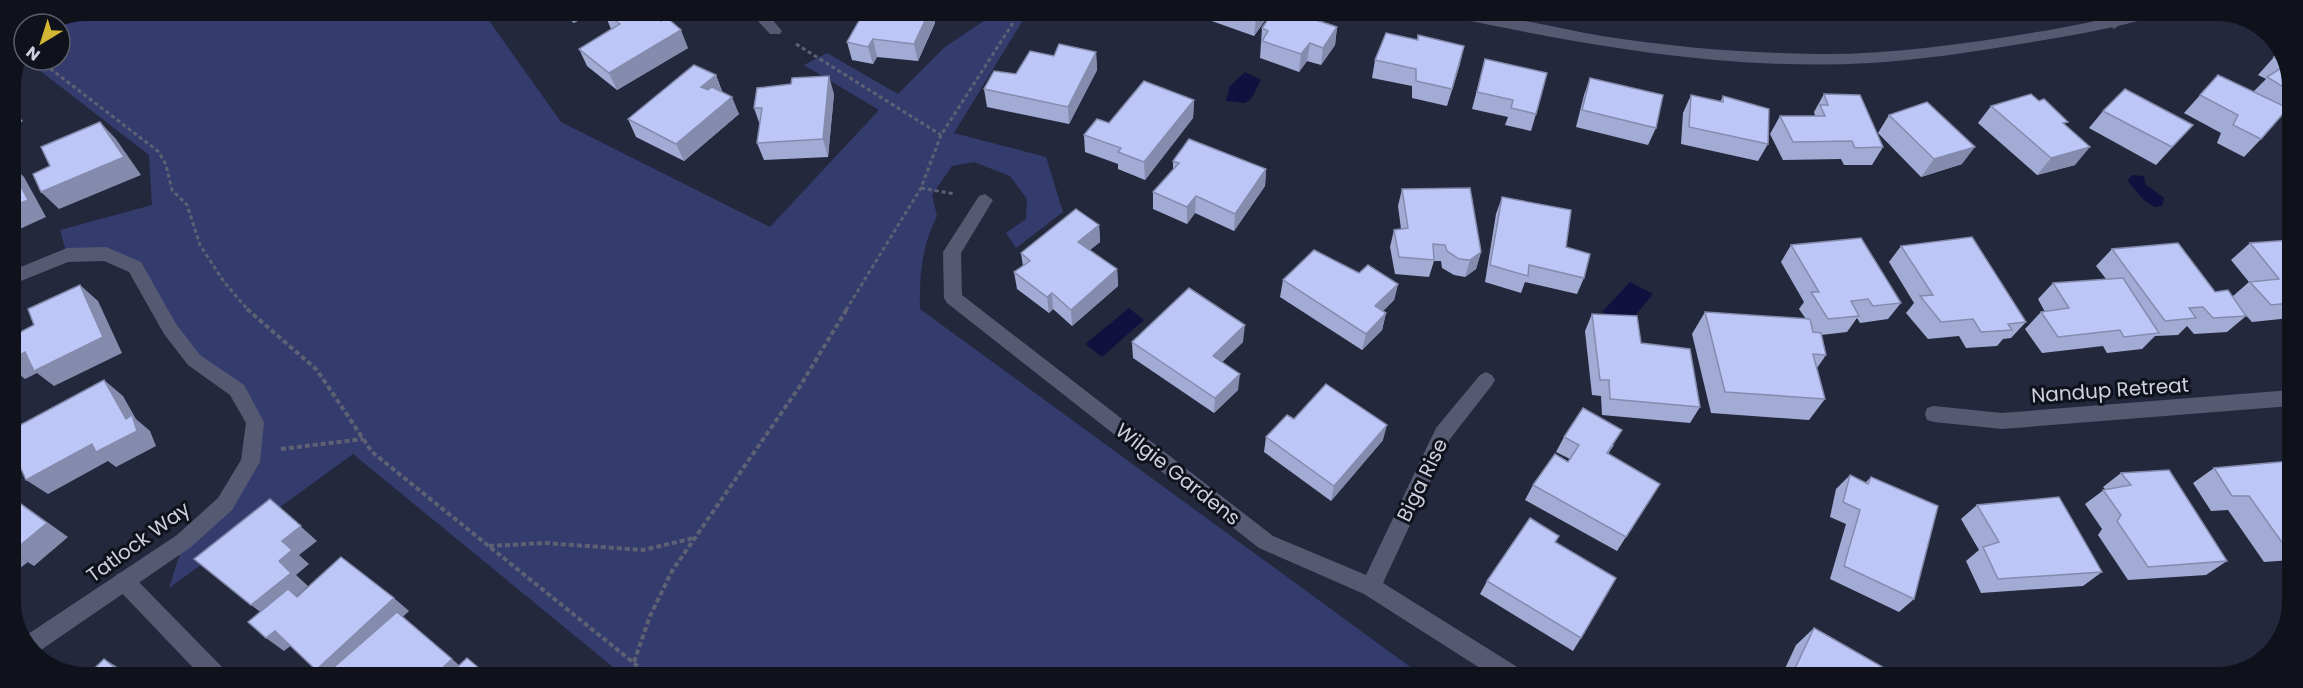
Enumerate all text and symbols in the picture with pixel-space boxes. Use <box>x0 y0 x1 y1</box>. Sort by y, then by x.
north arrow <box>12 12 72 72</box>
text: N <box>21 41 45 66</box>
street label: Nandup Retreat <box>2030 371 2190 409</box>
street label: Wilgie Gardens <box>1110 416 1246 532</box>
street label: Biga Rise <box>1390 434 1454 526</box>
street label: Tatlock Way <box>81 495 195 589</box>

